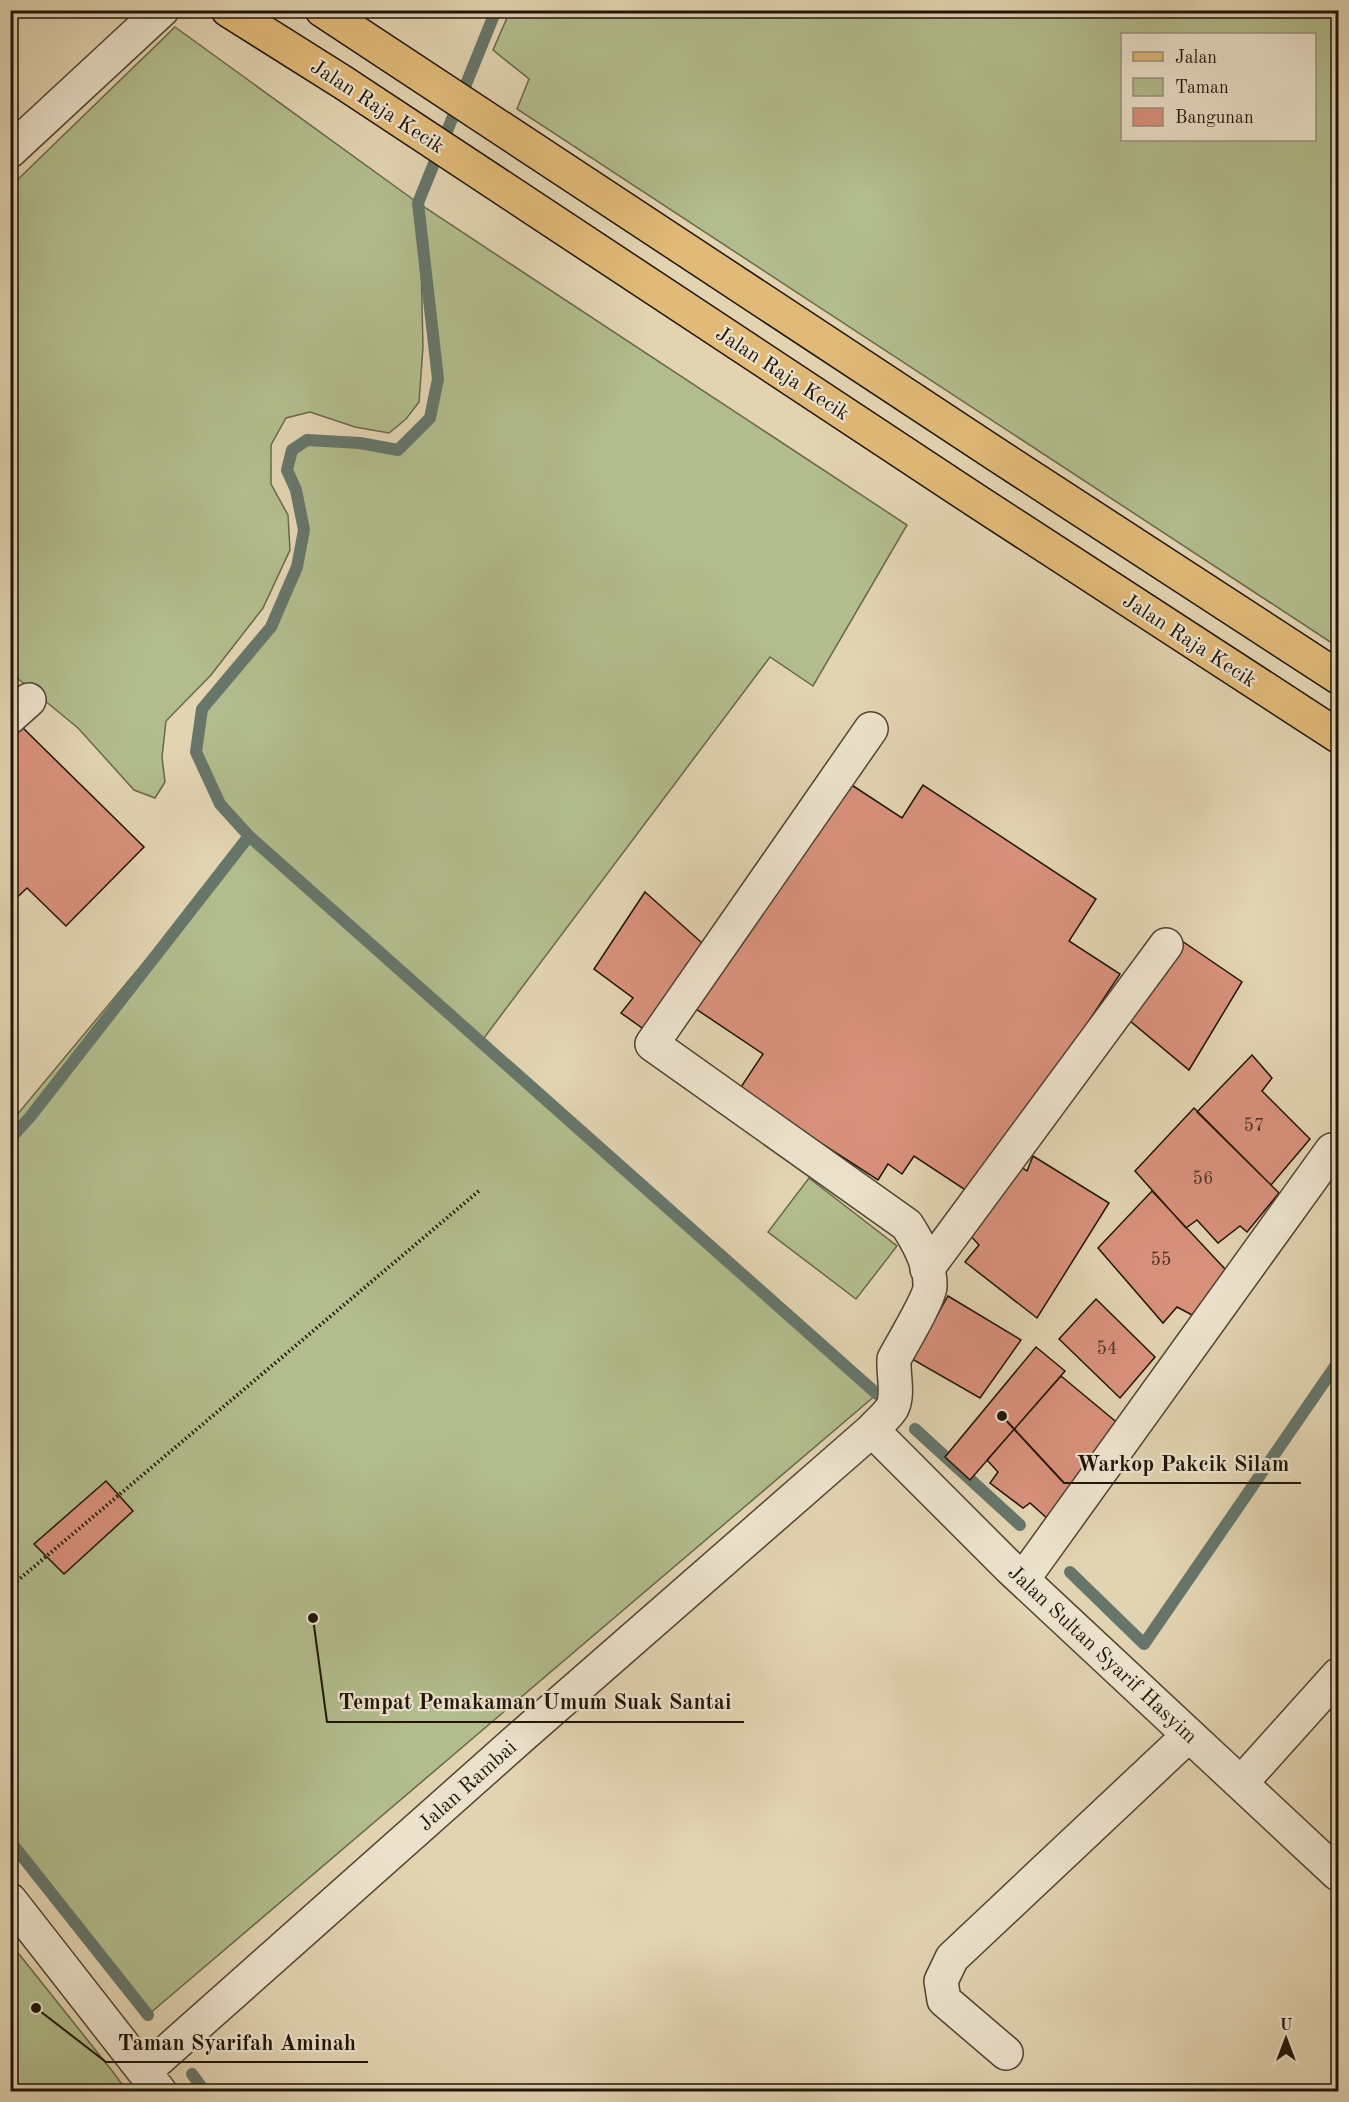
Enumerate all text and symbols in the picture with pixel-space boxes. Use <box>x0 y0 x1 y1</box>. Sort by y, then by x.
legend <box>1121 33 1316 141</box>
text: Jalan <box>1175 49 1217 67</box>
street label: Jalan Raja Kecik <box>307 56 448 158</box>
text: Taman <box>1175 79 1229 97</box>
text: Bangunan <box>1175 109 1254 127</box>
street label: Jalan Raja Kecik <box>712 323 853 425</box>
street label: Jalan Raja Kecik <box>1119 590 1260 692</box>
house number: 57 <box>1244 1117 1264 1135</box>
house number: 56 <box>1193 1170 1213 1188</box>
house number: 55 <box>1151 1251 1171 1269</box>
house number: 54 <box>1097 1340 1117 1358</box>
callout: Warkop Pakcik Silam <box>1064 1443 1301 1483</box>
text: Warkop Pakcik Silam <box>1077 1454 1289 1476</box>
street label: Jalan Sultan Syarif Hasyim <box>1003 1562 1201 1748</box>
callout: Tempat Pemakaman Umum Suak Santai <box>327 1682 744 1722</box>
text: Tempat Pemakaman Umum Suak Santai <box>339 1692 731 1714</box>
street label: Jalan Rambai <box>415 1737 521 1835</box>
north arrow <box>1256 2009 1316 2069</box>
text: U <box>1280 2018 1293 2034</box>
callout: Taman Syarifah Aminah <box>106 2022 368 2062</box>
text: Taman Syarifah Aminah <box>118 2033 356 2055</box>

